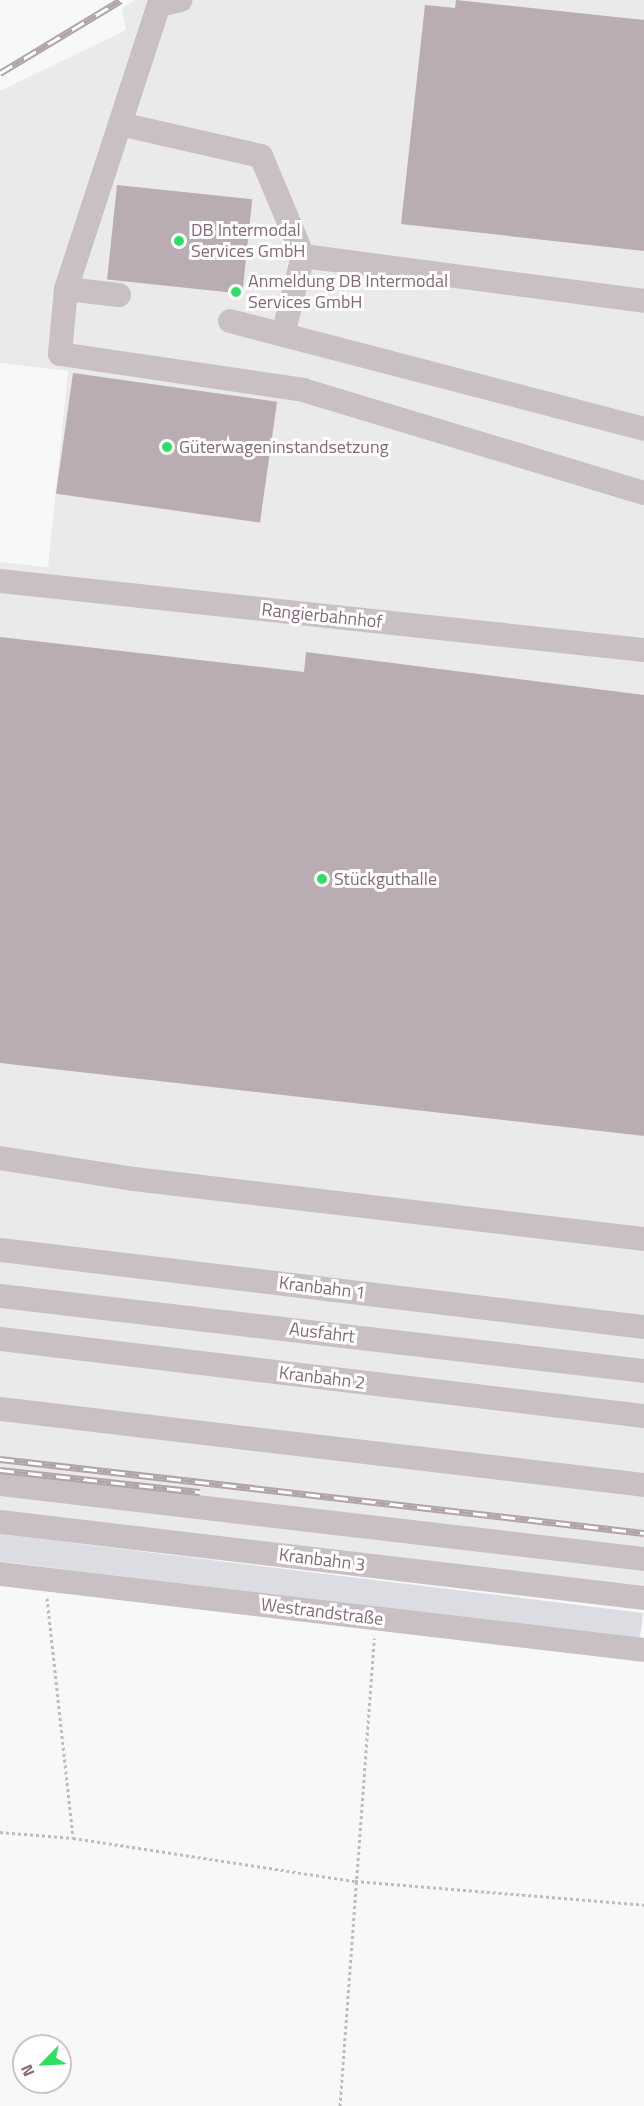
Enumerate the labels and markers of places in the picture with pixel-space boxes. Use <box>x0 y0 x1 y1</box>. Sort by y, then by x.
place label: DB Intermodal Services GmbH <box>191 220 305 262</box>
marker: DB Intermodal Services GmbH <box>172 234 186 248</box>
place label: Anmeldung DB Intermodal Services GmbH <box>248 271 448 314</box>
marker: Anmeldung DB Intermodal Services GmbH <box>229 285 243 299</box>
place label: Güterwageninstandsetzung <box>179 436 389 458</box>
marker: Güterwageninstandsetzung <box>160 440 174 454</box>
place label: Stückguthalle <box>334 868 437 890</box>
marker: Stückguthalle <box>315 872 329 886</box>

